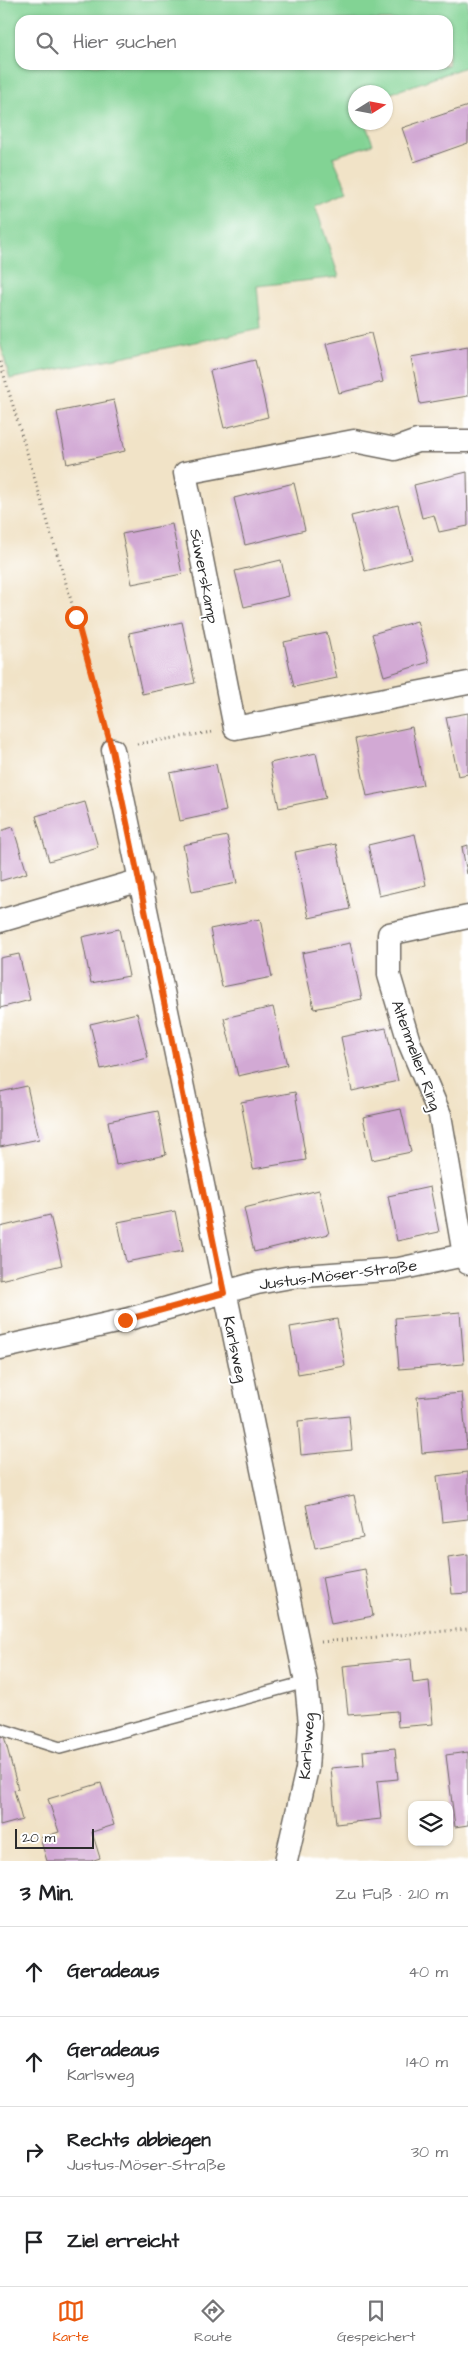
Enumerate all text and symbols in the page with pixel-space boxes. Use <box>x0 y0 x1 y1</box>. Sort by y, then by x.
search box <box>15 15 453 70</box>
icon: search <box>33 29 61 57</box>
text: Hier suchen <box>73 29 176 56</box>
north arrow <box>348 85 393 130</box>
street label: Süwerskamp <box>184 527 224 626</box>
route start <box>65 606 88 629</box>
street label: Altenmeller Ring <box>385 997 446 1114</box>
street label: Justus-Möser-Straße <box>258 1254 419 1296</box>
route end <box>114 1309 137 1332</box>
street label: Karlsweg <box>216 1314 253 1384</box>
street label: Karlsweg <box>294 1712 321 1780</box>
map controls <box>408 1801 453 1846</box>
button: layers <box>408 1801 453 1846</box>
scale bar <box>15 1826 94 1849</box>
text: 20 m <box>22 1828 55 1848</box>
text: 3 Min. <box>20 1879 73 1908</box>
text: Zu Fuß · 210 m <box>335 1883 448 1905</box>
icon: ahead <box>20 1958 48 1986</box>
text: Geradeaus <box>67 1958 159 1985</box>
text: 40 m <box>408 1961 448 1983</box>
text: Geradeaus <box>67 2037 159 2064</box>
icon: ahead <box>20 2048 48 2076</box>
text: 140 m <box>406 2051 448 2073</box>
text: Karlsweg <box>67 2064 134 2086</box>
text: Rechts abbiegen <box>67 2127 211 2154</box>
icon: right <box>20 2138 48 2166</box>
text: 30 m <box>411 2141 448 2163</box>
text: Justus-Möser-Straße <box>67 2154 226 2176</box>
icon: arrive <box>20 2228 48 2256</box>
text: Ziel erreicht <box>67 2228 179 2255</box>
tab: Karte <box>52 2297 89 2347</box>
tab: Route <box>194 2297 232 2347</box>
tab: Gespeichert <box>337 2297 416 2347</box>

